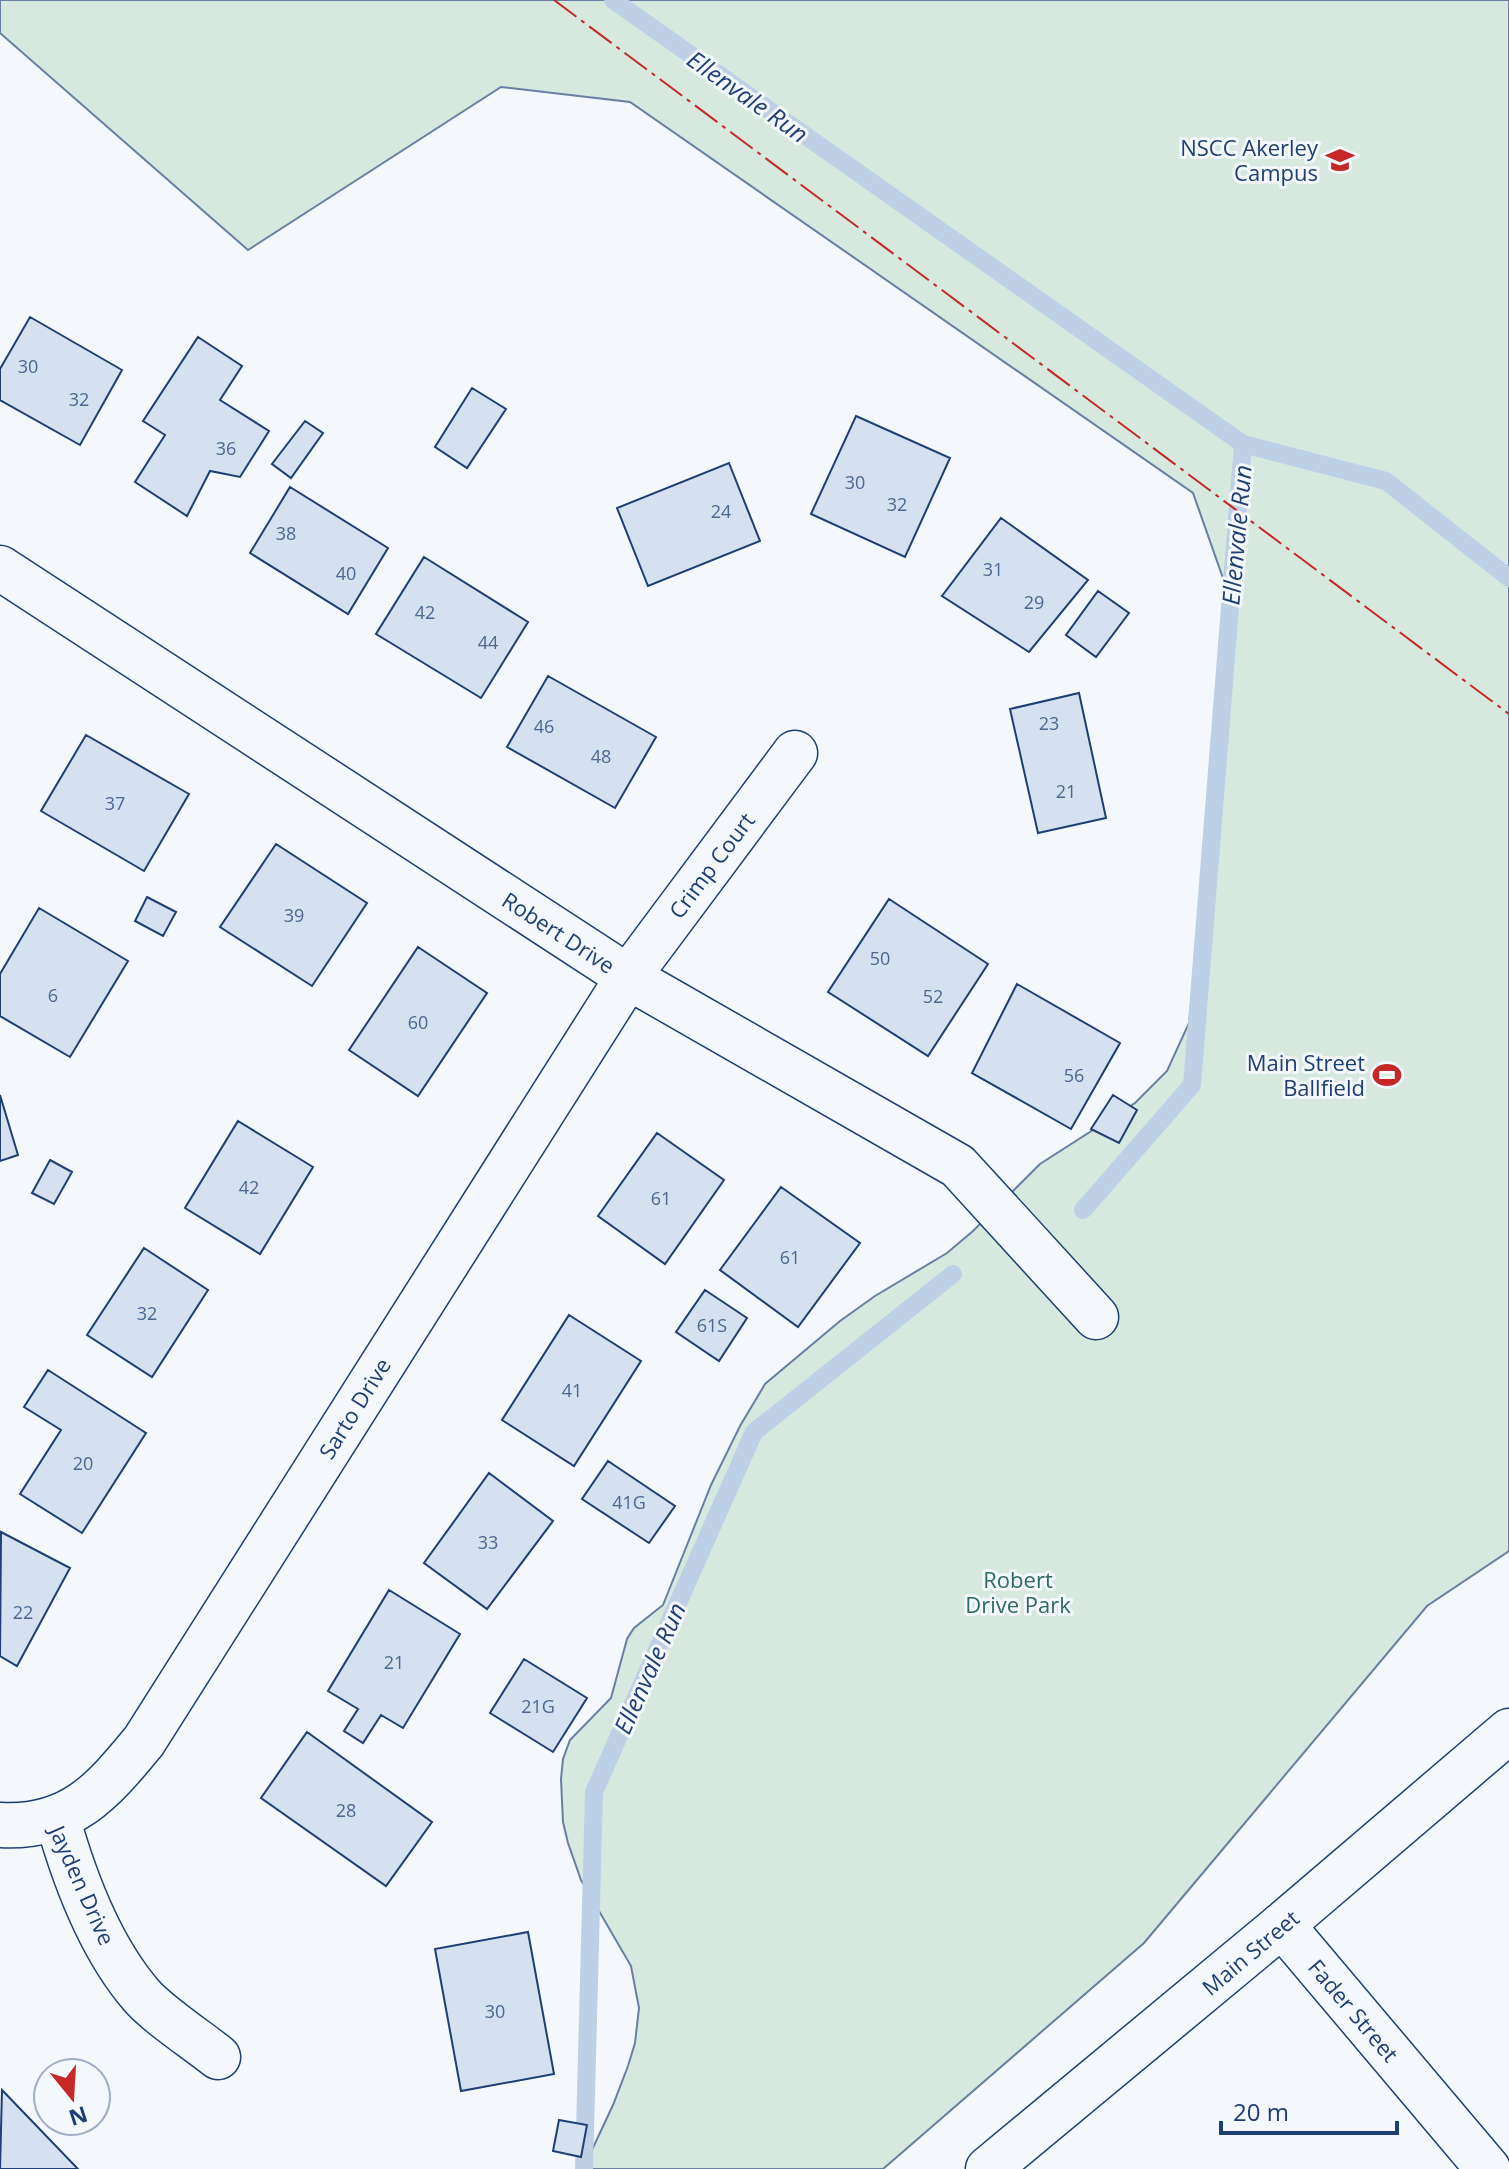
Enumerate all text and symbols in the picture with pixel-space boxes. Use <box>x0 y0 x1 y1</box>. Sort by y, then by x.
water label: Ellenvale Run <box>681 42 815 150</box>
place label: NSCC Akerley Campus <box>1180 132 1319 187</box>
school or university icon: NSCC Akerley Campus <box>1325 145 1355 175</box>
house number: 30 <box>18 354 38 378</box>
house number: 32 <box>69 387 89 411</box>
house number: 36 <box>216 436 236 460</box>
water label: Ellenvale Run <box>1213 464 1259 606</box>
house number: 30 <box>845 470 865 494</box>
house number: 32 <box>887 492 907 516</box>
house number: 24 <box>711 499 731 523</box>
house number: 38 <box>276 521 296 545</box>
house number: 31 <box>983 557 1003 581</box>
house number: 40 <box>336 561 356 585</box>
house number: 29 <box>1024 590 1044 614</box>
house number: 42 <box>415 600 435 624</box>
house number: 44 <box>478 630 498 654</box>
house number: 23 <box>1039 711 1059 735</box>
house number: 46 <box>534 714 554 738</box>
house number: 48 <box>591 744 611 768</box>
house number: 21 <box>1056 779 1076 803</box>
house number: 37 <box>105 791 125 815</box>
street label: Crimp Court <box>661 806 761 924</box>
street label: Robert Drive <box>497 884 621 980</box>
house number: 39 <box>284 903 304 927</box>
house number: 50 <box>870 946 890 970</box>
house number: 6 <box>48 983 58 1007</box>
house number: 52 <box>923 984 943 1008</box>
house number: 60 <box>408 1010 428 1034</box>
place label: Main Street Ballfield <box>1247 1047 1365 1102</box>
sports icon: Main Street Ballfield <box>1372 1060 1402 1090</box>
house number: 56 <box>1064 1063 1084 1087</box>
house number: 42 <box>239 1175 259 1199</box>
house number: 61 <box>651 1186 671 1210</box>
house number: 61 <box>780 1245 800 1269</box>
house number: 32 <box>137 1301 157 1325</box>
house number: 61S <box>697 1313 727 1337</box>
street label: Sarto Drive <box>311 1352 397 1464</box>
house number: 41 <box>562 1378 582 1402</box>
house number: 20 <box>73 1451 93 1475</box>
house number: 41G <box>612 1490 646 1514</box>
house number: 33 <box>478 1530 498 1554</box>
park label: Robert Drive Park <box>965 1564 1071 1619</box>
water label: Ellenvale Run <box>605 1597 693 1739</box>
house number: 22 <box>13 1600 33 1624</box>
house number: 21 <box>384 1650 404 1674</box>
house number: 21G <box>521 1694 555 1718</box>
house number: 28 <box>336 1798 356 1822</box>
street label: Jayden Drive <box>42 1819 123 1950</box>
street label: Main Street <box>1195 1902 1305 2001</box>
street label: Fader Street <box>1302 1952 1406 2068</box>
house number: 30 <box>485 1999 505 2023</box>
north arrow <box>32 2057 112 2137</box>
scale bar <box>1221 2085 1397 2135</box>
text: 20 m <box>1233 2095 1289 2128</box>
text: N <box>65 2100 92 2134</box>

